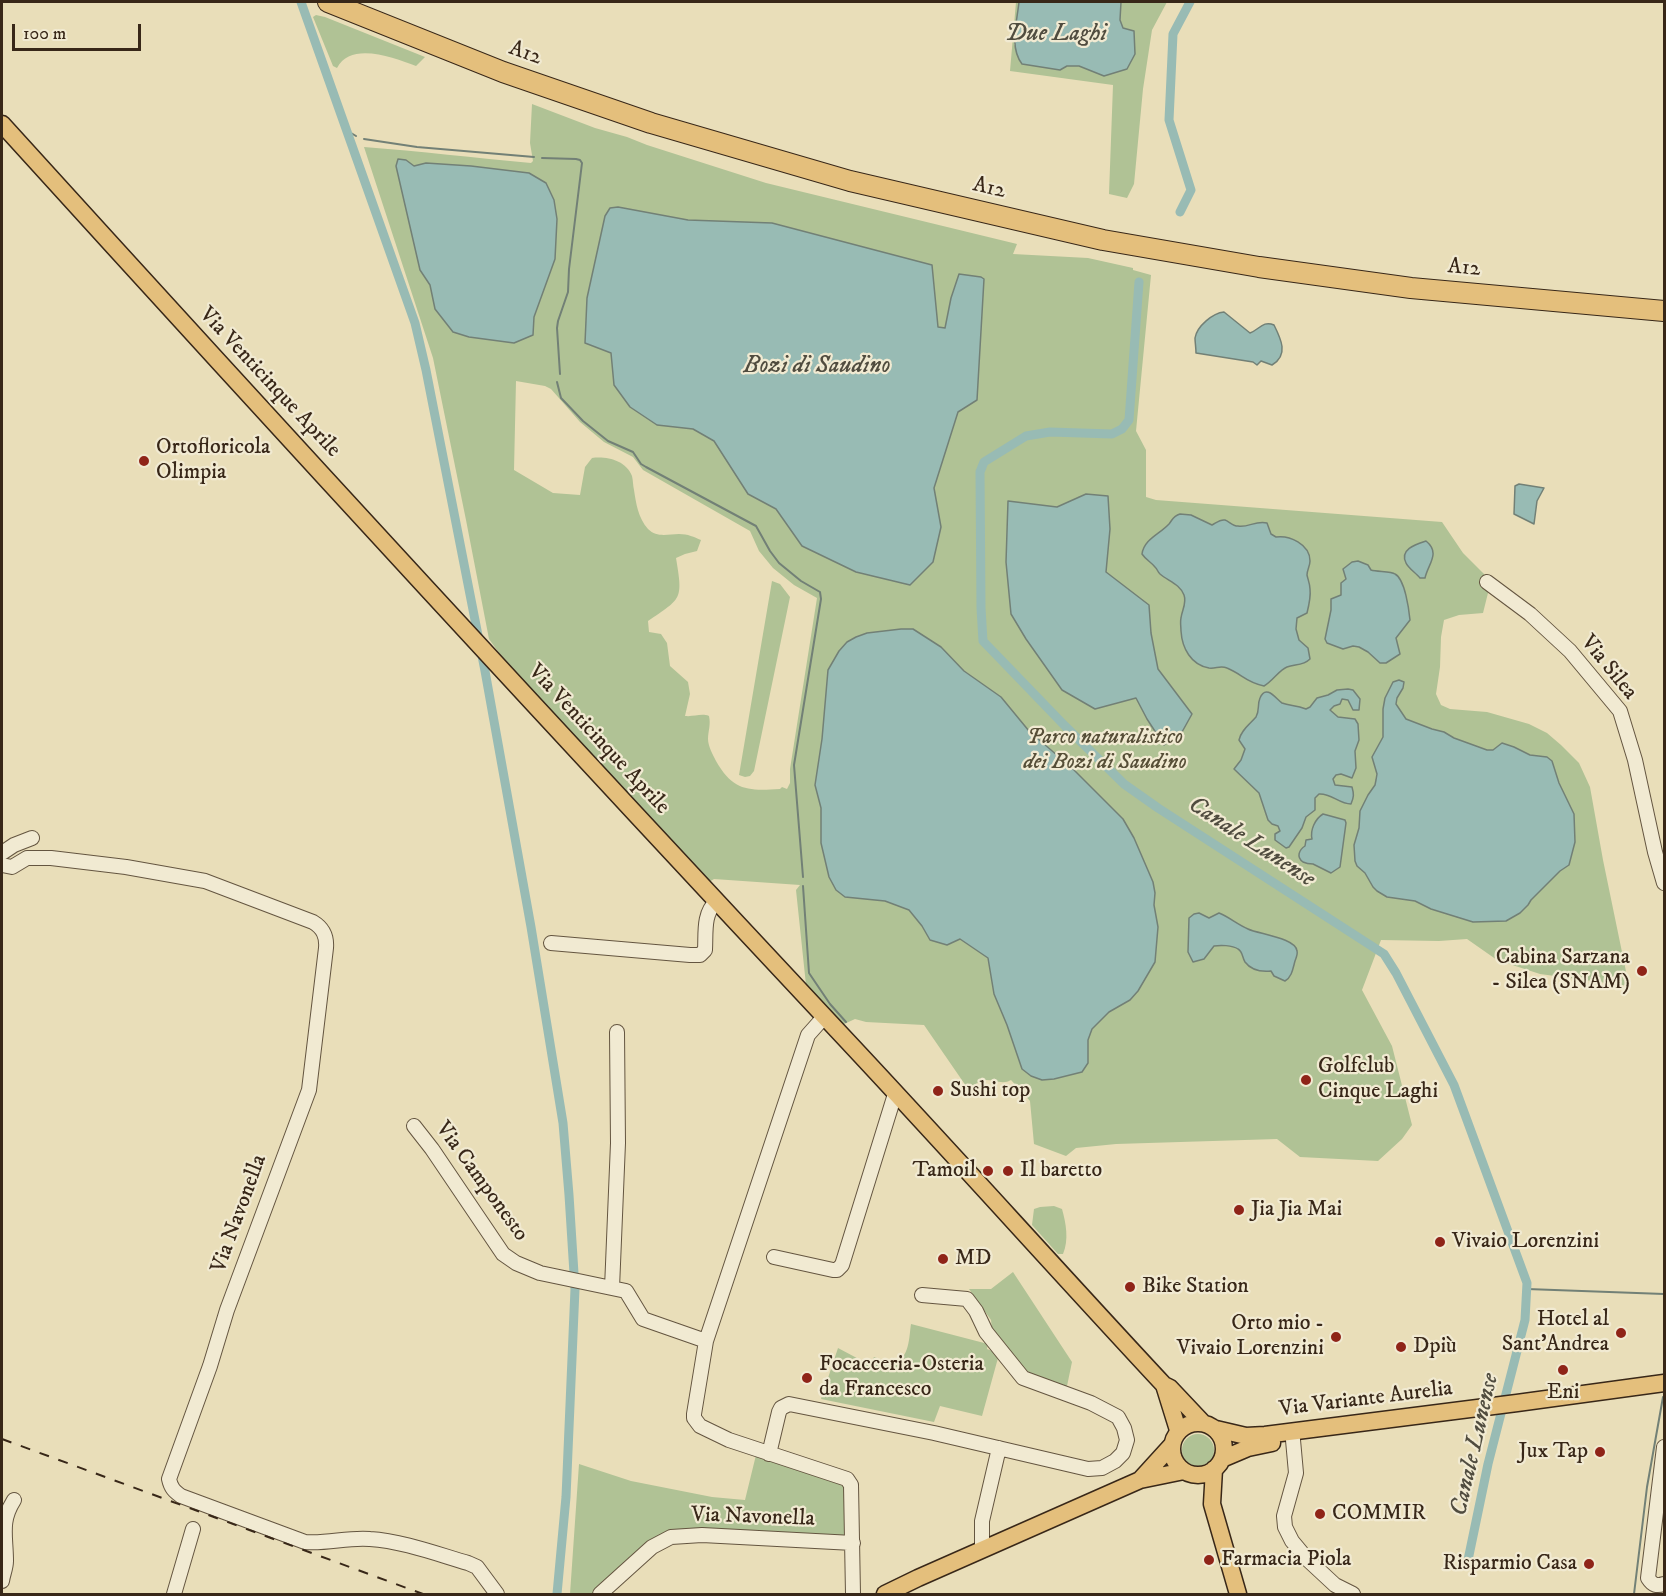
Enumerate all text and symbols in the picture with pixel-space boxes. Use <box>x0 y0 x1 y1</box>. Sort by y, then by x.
scale bar <box>15 12 144 50</box>
water label: Due Laghi <box>1005 21 1107 49</box>
text: 100 m <box>23 23 66 45</box>
street label: A12 <box>505 36 545 72</box>
street label: A12 <box>970 172 1008 206</box>
street label: A12 <box>1446 254 1482 284</box>
street label: Via Venticinque Aprile <box>193 302 345 464</box>
water label: Bozi di Saudino <box>744 353 890 381</box>
place label: Ortofloricola Olimpia <box>156 435 270 487</box>
marker: Ortofloricola Olimpia <box>137 454 151 468</box>
street label: Via Silea <box>1574 630 1642 706</box>
street label: Via Venticinque Aprile <box>522 659 674 821</box>
park label: Parco naturalistico dei Bozi di Saudino <box>1023 725 1187 776</box>
water label: Canale Lunense <box>1182 791 1320 895</box>
place label: Cabina Sarzana - Silea (SNAM) <box>1492 945 1630 996</box>
marker: Cabina Sarzana - Silea (SNAM) <box>1635 964 1649 978</box>
place label: Golfclub Cinque Laghi <box>1318 1054 1438 1106</box>
marker: Golfclub Cinque Laghi <box>1299 1073 1313 1087</box>
place label: Sushi top <box>950 1078 1030 1104</box>
marker: Sushi top <box>931 1084 945 1098</box>
street label: Via Camponesto <box>429 1117 533 1247</box>
street label: Via Navonella <box>206 1151 274 1277</box>
place label: Tamoil <box>913 1158 976 1184</box>
place label: Il baretto <box>1020 1158 1102 1184</box>
marker: Tamoil <box>981 1164 995 1178</box>
marker: Il baretto <box>1001 1164 1015 1178</box>
place label: Jia Jia Mai <box>1251 1197 1342 1223</box>
marker: Jia Jia Mai <box>1232 1203 1246 1217</box>
place label: Vivaio Lorenzini <box>1452 1229 1599 1255</box>
marker: Vivaio Lorenzini <box>1433 1235 1447 1249</box>
place label: MD <box>955 1246 992 1272</box>
marker: MD <box>936 1252 950 1266</box>
place label: Bike Station <box>1142 1274 1249 1300</box>
marker: Bike Station <box>1123 1280 1137 1294</box>
place label: Hotel al Sant'Andrea <box>1502 1307 1609 1358</box>
place label: Orto mio - Vivaio Lorenzini <box>1177 1311 1324 1362</box>
marker: Hotel al Sant'Andrea <box>1614 1326 1628 1340</box>
marker: Orto mio - Vivaio Lorenzini <box>1329 1330 1343 1344</box>
place label: Dpiù <box>1413 1334 1457 1360</box>
marker: Dpiù <box>1394 1340 1408 1354</box>
place label: Focacceria-Osteria da Francesco <box>819 1352 984 1404</box>
marker: Eni <box>1556 1363 1570 1377</box>
marker: Focacceria-Osteria da Francesco <box>800 1371 814 1385</box>
water label: Canale Lunense <box>1446 1371 1506 1519</box>
street label: Via Variante Aurelia <box>1278 1376 1454 1424</box>
place label: Eni <box>1547 1380 1579 1406</box>
place label: Jux Tap <box>1518 1439 1588 1465</box>
marker: Jux Tap <box>1593 1445 1607 1459</box>
place label: COMMIR <box>1332 1501 1426 1527</box>
street label: Via Navonella <box>691 1503 815 1533</box>
marker: COMMIR <box>1313 1507 1327 1521</box>
place label: Farmacia Piola <box>1221 1547 1351 1573</box>
place label: Risparmio Casa <box>1442 1551 1577 1577</box>
marker: Farmacia Piola <box>1202 1553 1216 1567</box>
marker: Risparmio Casa <box>1582 1557 1596 1571</box>

